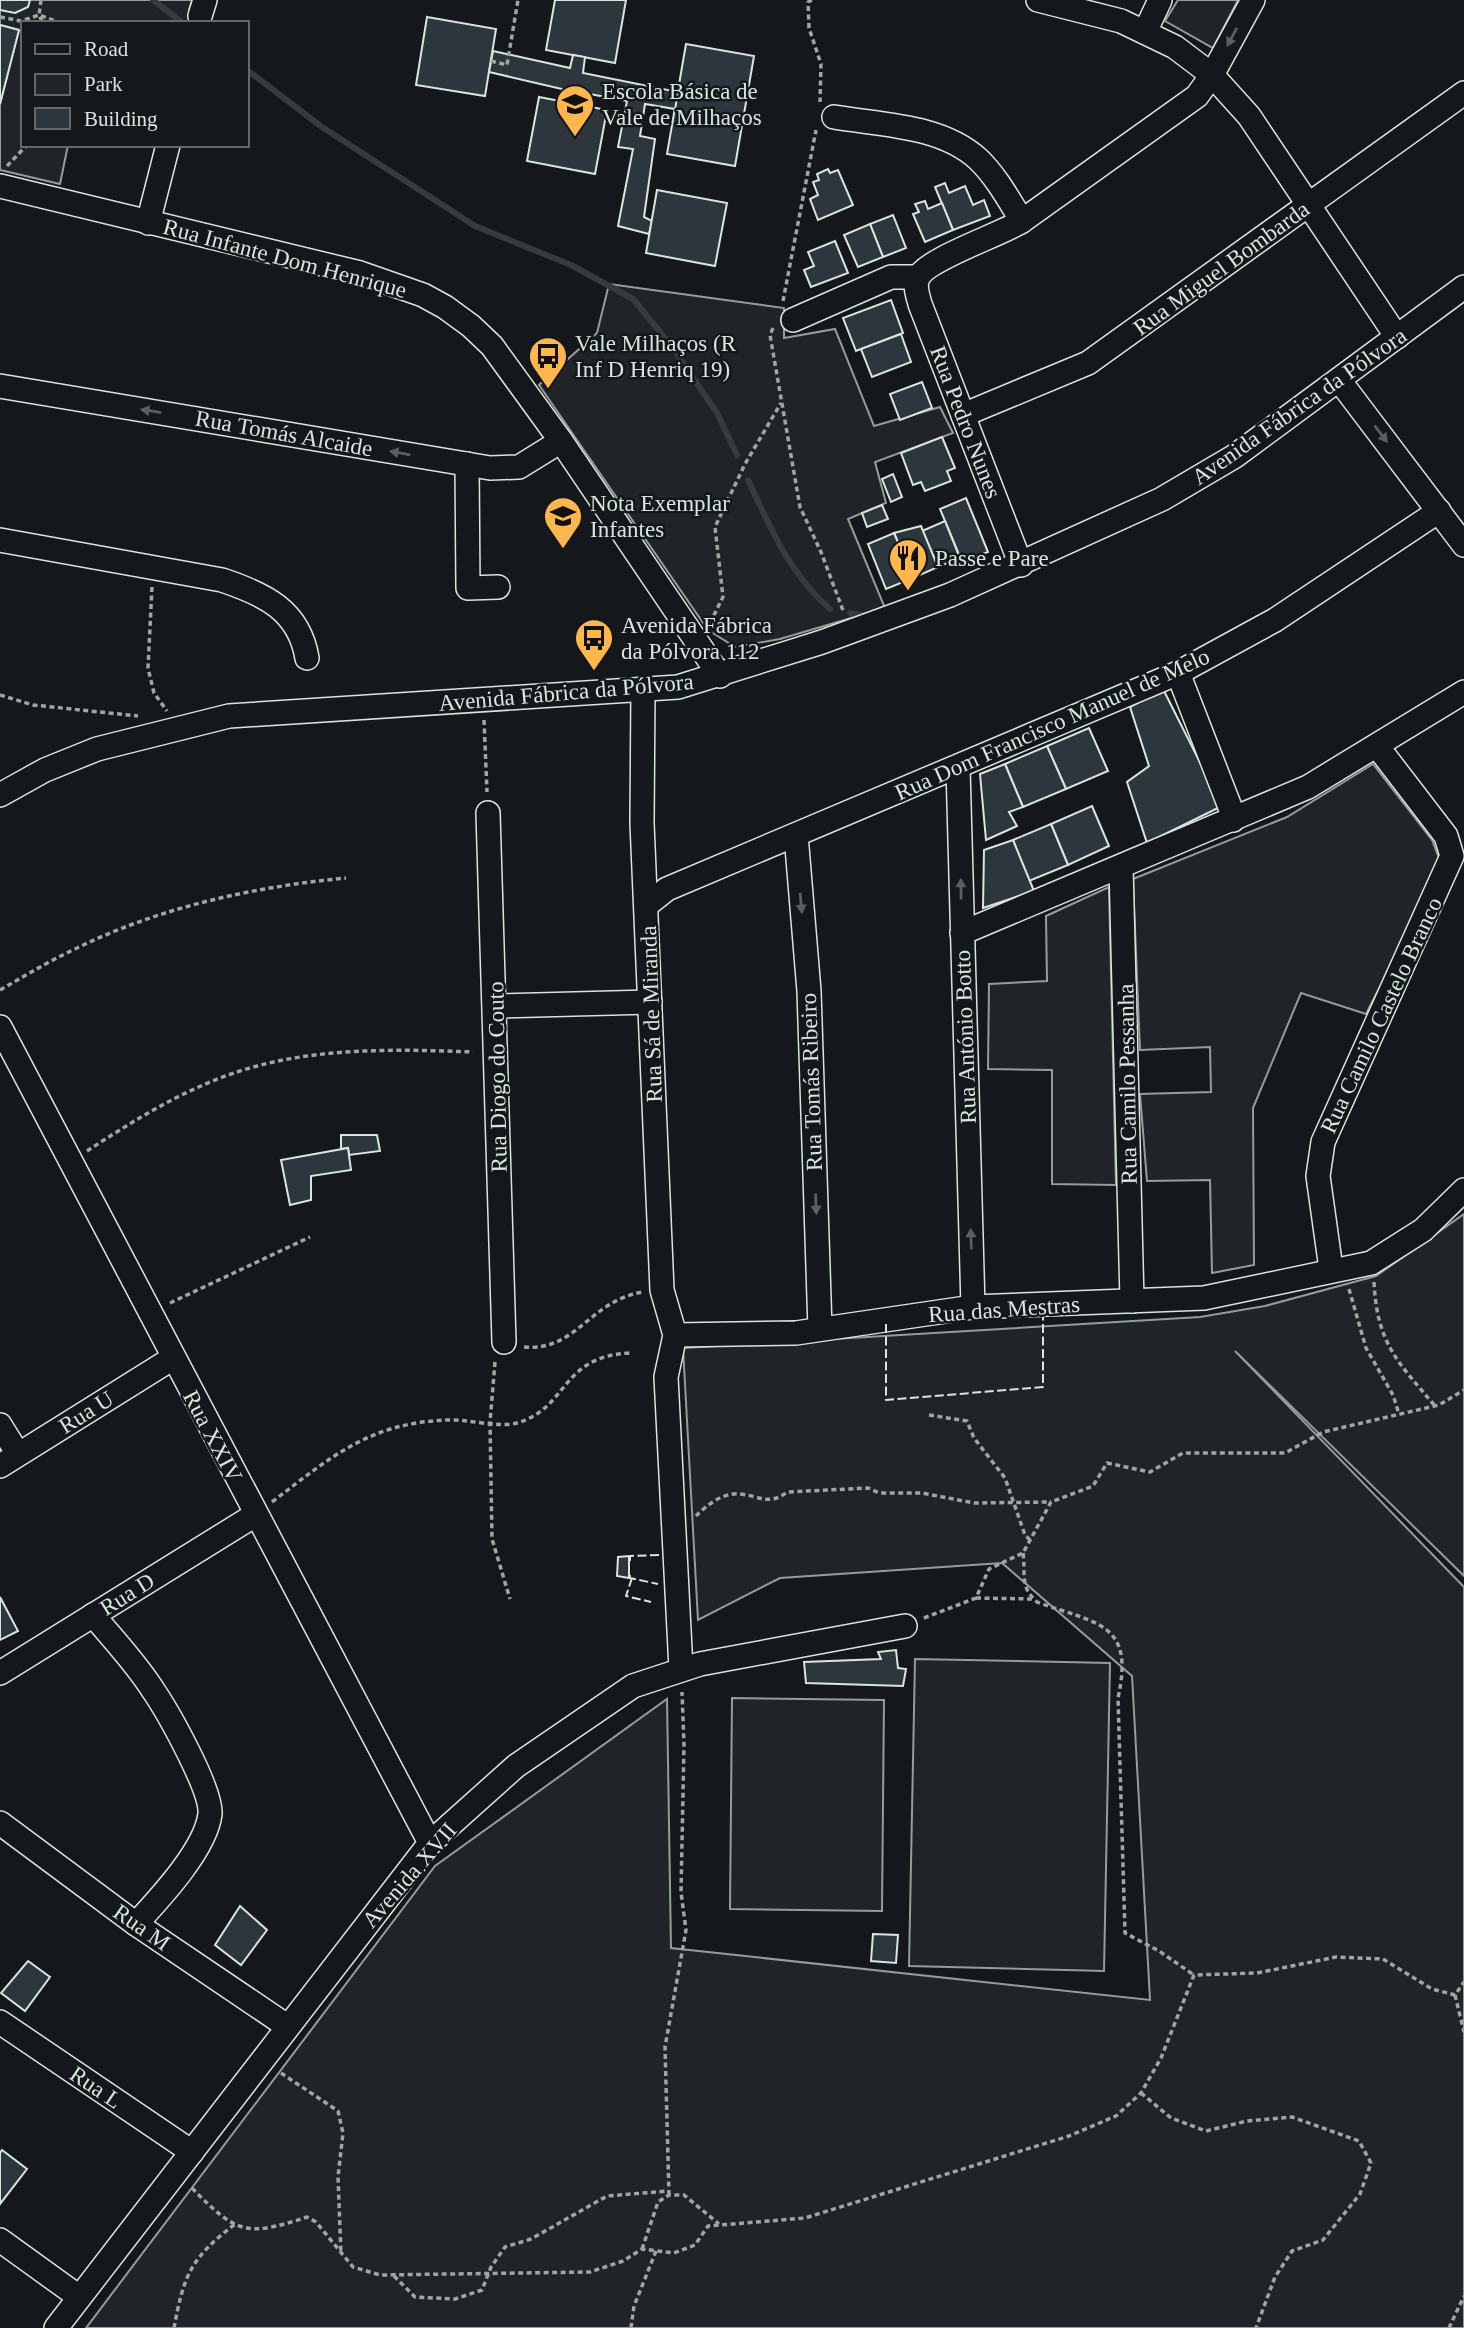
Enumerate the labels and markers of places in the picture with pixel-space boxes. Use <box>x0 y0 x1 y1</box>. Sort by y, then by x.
place label: Escola Básica de Vale de Milhaços <box>602 79 762 130</box>
school or university icon: Escola Básica de Vale de Milhaços <box>554 83 596 138</box>
place label: Vale Milhaços (R Inf D Henriq 19) <box>575 331 737 382</box>
bus stop icon: Vale Milhaços (R Inf D Henriq 19) <box>527 335 569 390</box>
place label: Nota Exemplar Infantes <box>590 491 730 542</box>
school or university icon: Nota Exemplar Infantes <box>542 495 584 550</box>
restaurant icon: Passe e Pare <box>887 537 929 592</box>
place label: Passe e Pare <box>935 546 1049 571</box>
place label: Avenida Fábrica da Pólvora 112 <box>621 613 772 664</box>
bus stop icon: Avenida Fábrica da Pólvora 112 <box>573 617 615 672</box>

